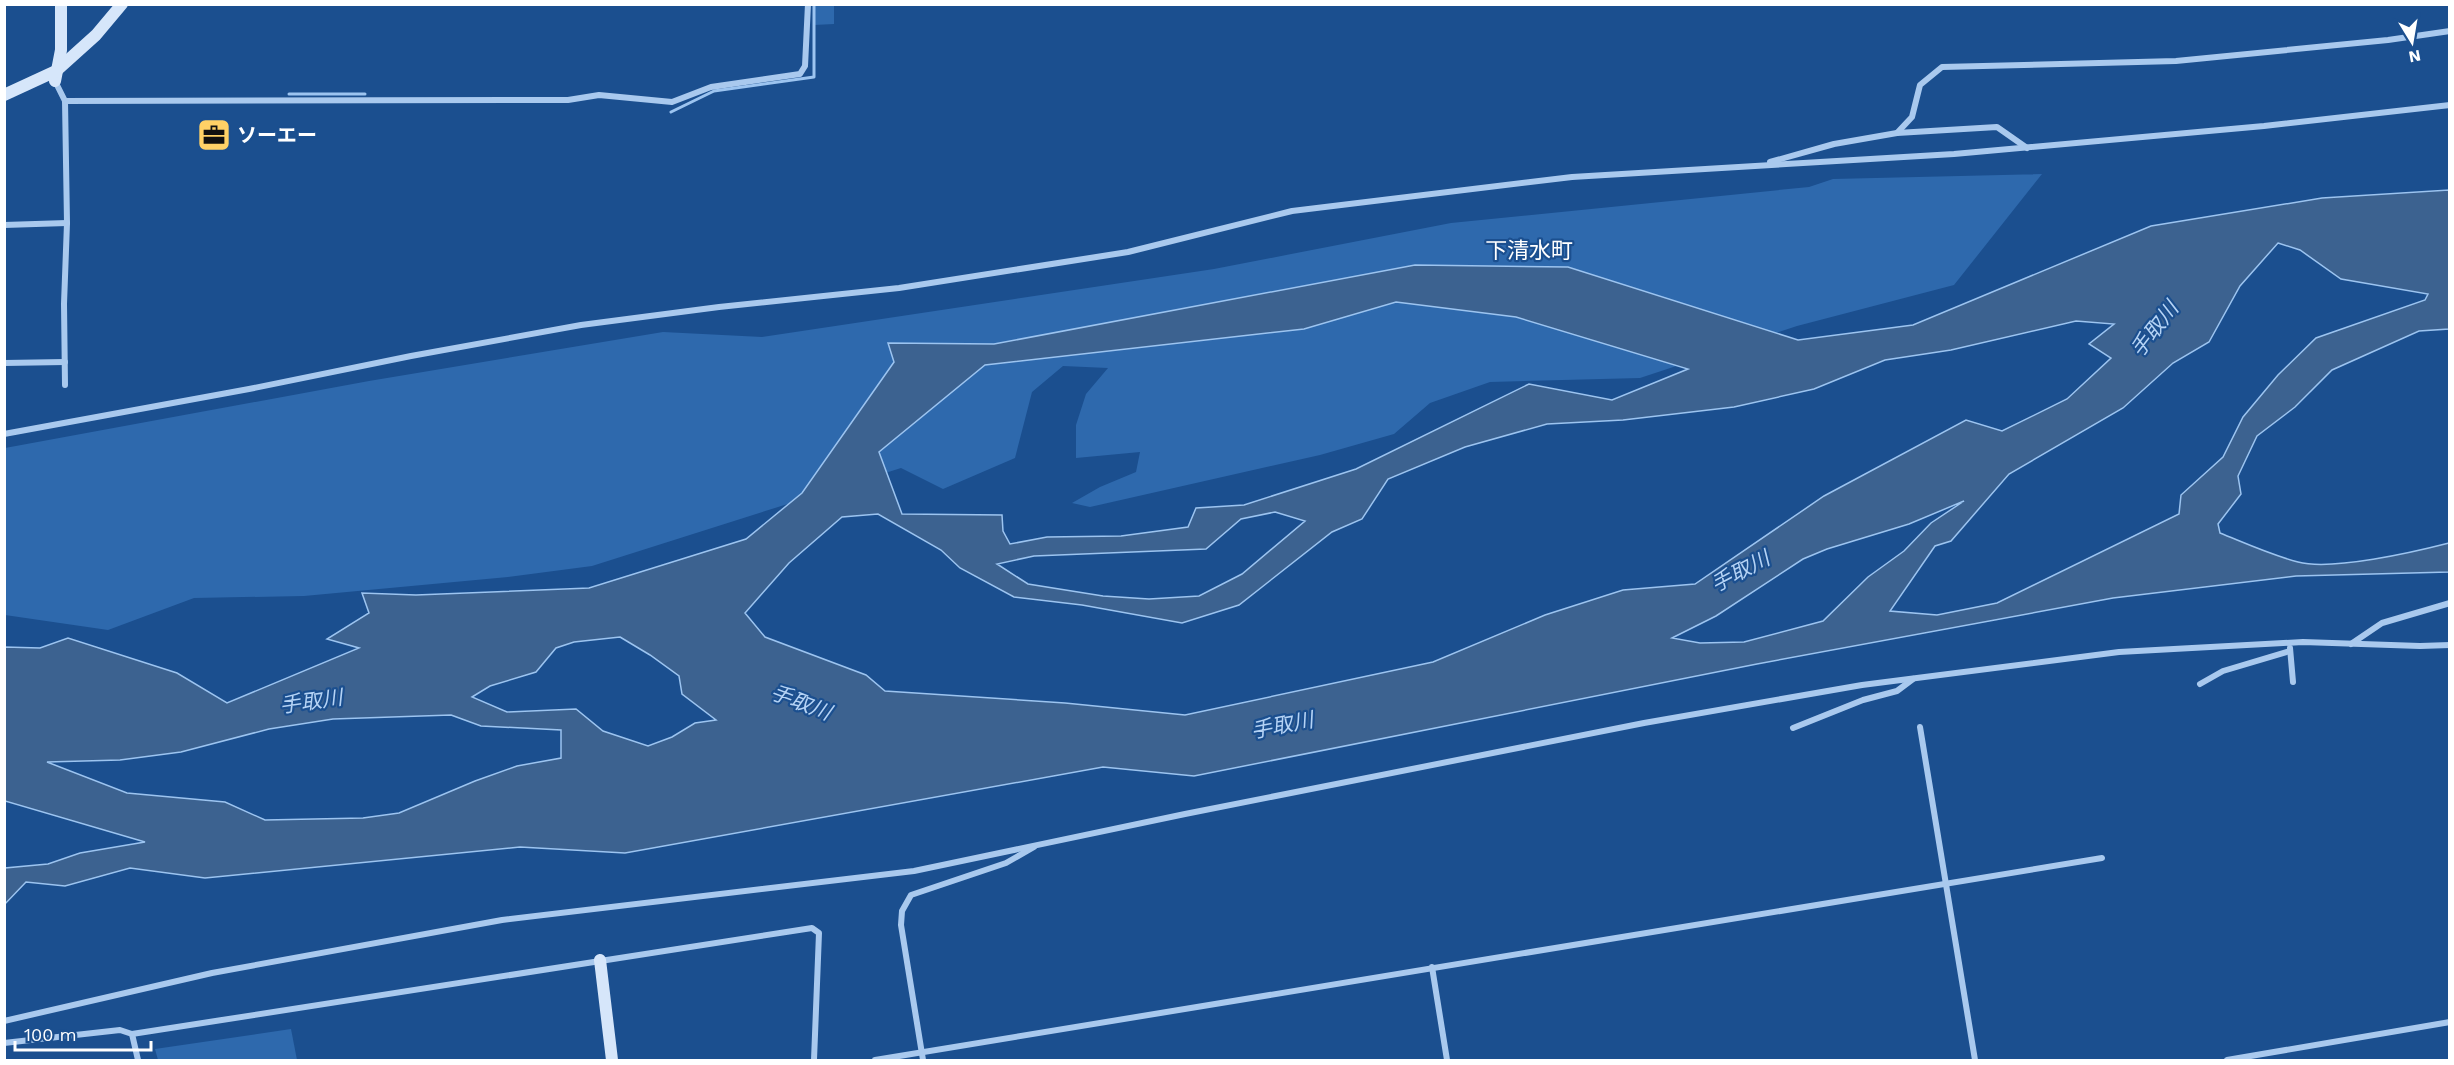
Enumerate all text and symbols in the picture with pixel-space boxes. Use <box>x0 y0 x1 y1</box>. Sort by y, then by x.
north arrow <box>2382 12 2442 72</box>
text: N <box>2407 46 2422 67</box>
office icon: ソーエー <box>196 117 232 153</box>
place label: ソーエー <box>237 123 317 147</box>
district label: 下清水町 <box>1485 238 1573 263</box>
water label: 手取川 <box>2125 295 2184 362</box>
water label: 手取川 <box>1706 544 1775 597</box>
water label: 手取川 <box>767 679 837 726</box>
water label: 手取川 <box>278 684 346 718</box>
water label: 手取川 <box>1249 706 1317 743</box>
scale bar <box>15 1014 152 1052</box>
text: 100 m <box>24 1024 77 1045</box>

